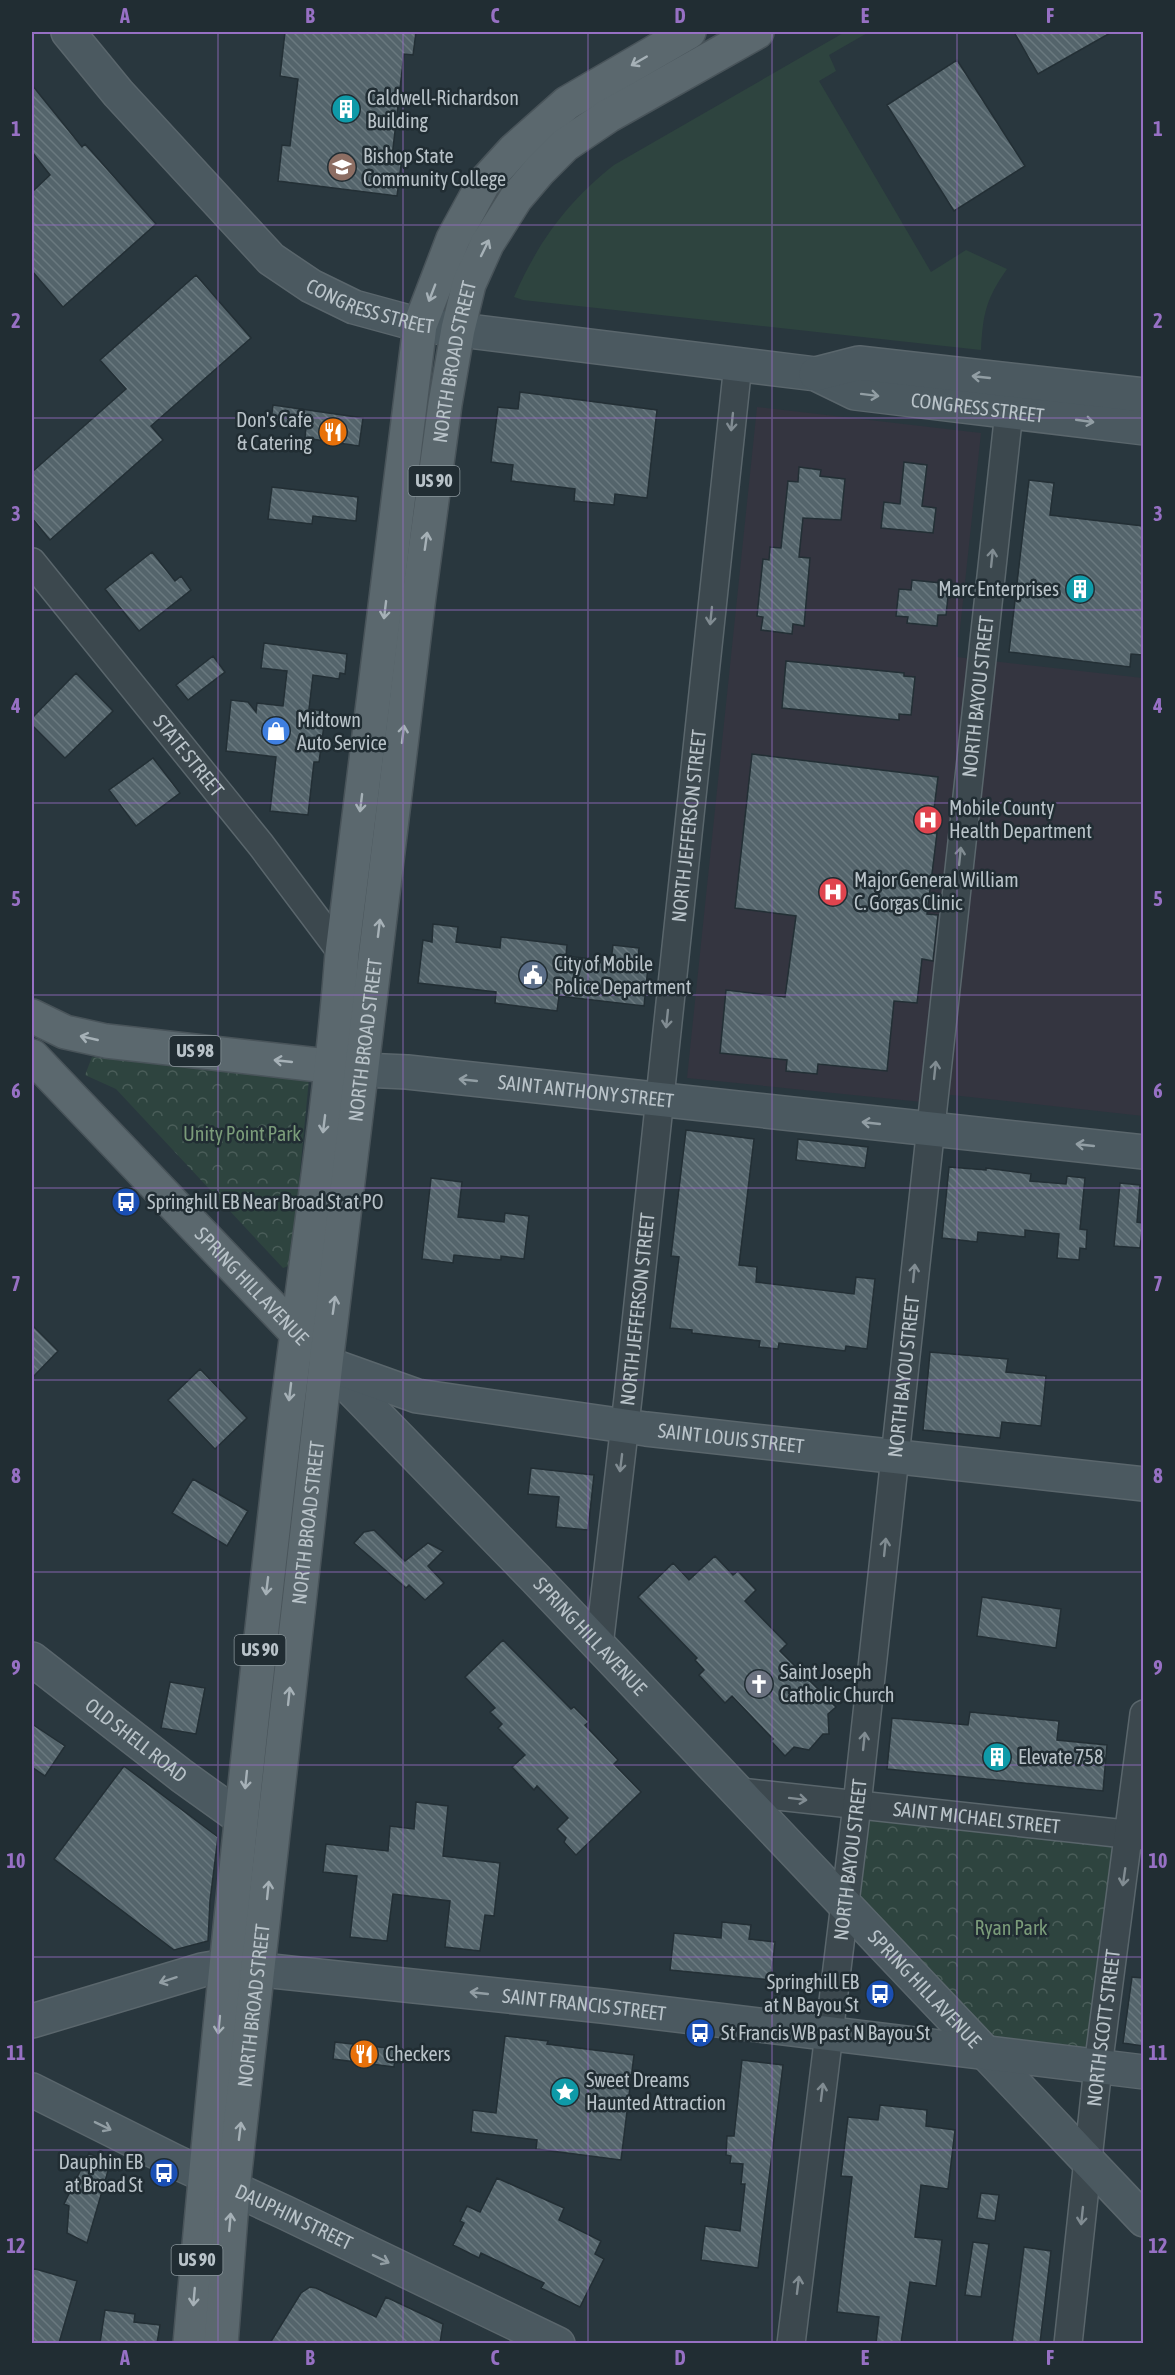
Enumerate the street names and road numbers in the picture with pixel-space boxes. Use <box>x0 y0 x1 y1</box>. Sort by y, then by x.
street label: CONGRESS STREET <box>303 274 435 338</box>
street label: NORTH BROAD STREET <box>428 278 480 444</box>
street label: CONGRESS STREET <box>910 388 1046 427</box>
road number: US 90 <box>408 466 460 496</box>
street label: NORTH BAYOU STREET <box>957 614 998 779</box>
street label: STATE STREET <box>149 710 229 801</box>
street label: NORTH JEFFERSON STREET <box>667 728 710 924</box>
street label: NORTH BROAD STREET <box>343 957 386 1123</box>
road number: US 98 <box>170 1036 220 1066</box>
street label: SAINT ANTHONY STREET <box>497 1070 675 1112</box>
street label: NORTH JEFFERSON STREET <box>615 1211 659 1407</box>
street label: SPRING HILL AVENUE <box>191 1222 314 1349</box>
street label: NORTH BAYOU STREET <box>883 1294 923 1459</box>
street label: SAINT LOUIS STREET <box>657 1418 805 1457</box>
street label: NORTH BROAD STREET <box>287 1439 328 1606</box>
street label: SPRING HILL AVENUE <box>529 1572 652 1700</box>
road number: US 90 <box>234 1635 286 1665</box>
street label: OLD SHELL ROAD <box>81 1693 192 1787</box>
street label: NORTH BAYOU STREET <box>829 1777 871 1942</box>
street label: SAINT MICHAEL STREET <box>892 1797 1061 1838</box>
street label: NORTH BROAD STREET <box>233 1922 274 2089</box>
street label: SPRING HILL AVENUE <box>864 1925 986 2052</box>
street label: NORTH SCOTT STREET <box>1082 1948 1124 2108</box>
street label: SAINT FRANCIS STREET <box>501 1983 668 2025</box>
street label: DAUPHIN STREET <box>232 2179 357 2254</box>
road number: US 90 <box>172 2245 222 2275</box>

